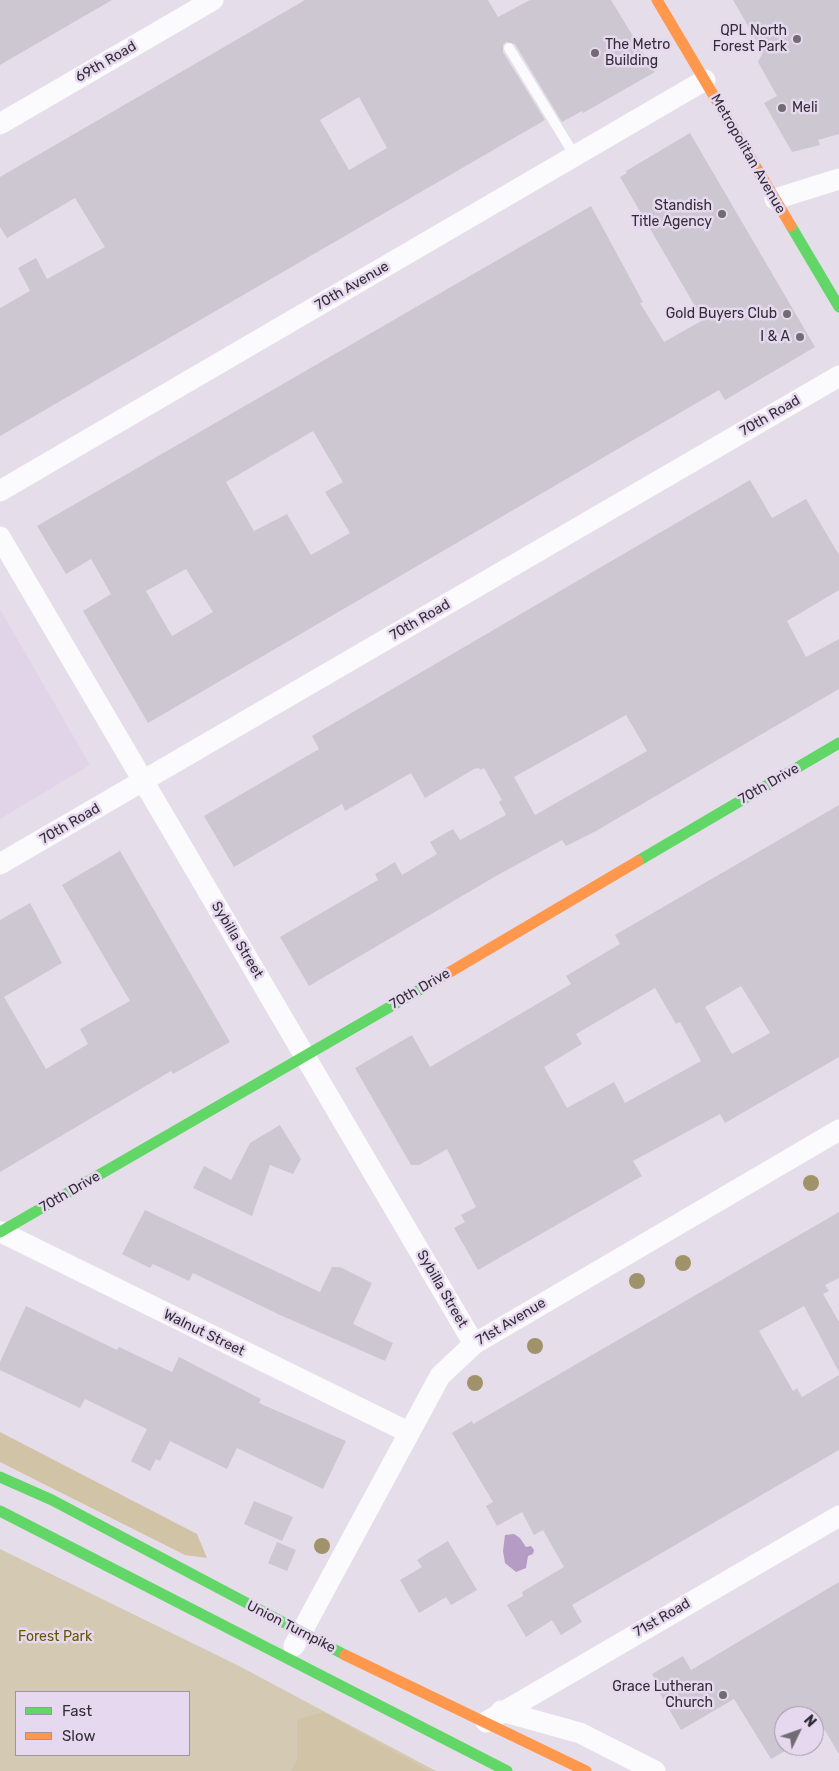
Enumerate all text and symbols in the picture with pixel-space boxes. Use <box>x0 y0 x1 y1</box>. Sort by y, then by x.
place label: QPL North Forest Park <box>713 23 787 56</box>
marker: QPL North Forest Park <box>791 33 803 45</box>
place label: The Metro Building <box>605 37 670 70</box>
street label: 69th Road <box>73 38 139 86</box>
marker: The Metro Building <box>589 47 601 59</box>
street label: Metropolitan Avenue <box>707 91 789 217</box>
place label: Meli <box>792 100 818 116</box>
marker: Meli <box>776 102 788 114</box>
place label: Standish Title Agency <box>631 198 712 230</box>
marker: Standish Title Agency <box>716 208 728 220</box>
street label: 70th Avenue <box>312 258 392 314</box>
place label: Gold Buyers Club <box>666 306 777 322</box>
marker: Gold Buyers Club <box>781 308 793 320</box>
place label: I & A <box>760 329 790 345</box>
marker: I & A <box>794 331 806 343</box>
street label: 70th Road <box>737 392 803 440</box>
street label: 70th Road <box>387 596 453 644</box>
street label: 70th Drive <box>736 760 802 808</box>
street label: 70th Road <box>37 800 103 848</box>
street label: Sybilla Street <box>208 899 266 981</box>
street label: 70th Drive <box>387 965 453 1013</box>
street label: 70th Drive <box>37 1168 103 1216</box>
street label: Sybilla Street <box>413 1247 471 1331</box>
street label: 71st Avenue <box>473 1295 549 1349</box>
street label: Walnut Street <box>161 1306 247 1360</box>
street label: 71st Road <box>631 1595 693 1641</box>
street label: Union Turnpike <box>244 1597 338 1657</box>
park label: Forest Park <box>18 1629 92 1645</box>
place label: Grace Lutheran Church <box>612 1679 713 1711</box>
marker: Grace Lutheran Church <box>717 1689 729 1701</box>
legend <box>15 1691 190 1756</box>
text: Fast <box>62 1702 92 1720</box>
north arrow <box>774 1706 824 1756</box>
text: N <box>800 1712 819 1731</box>
text: Slow <box>62 1727 95 1745</box>

